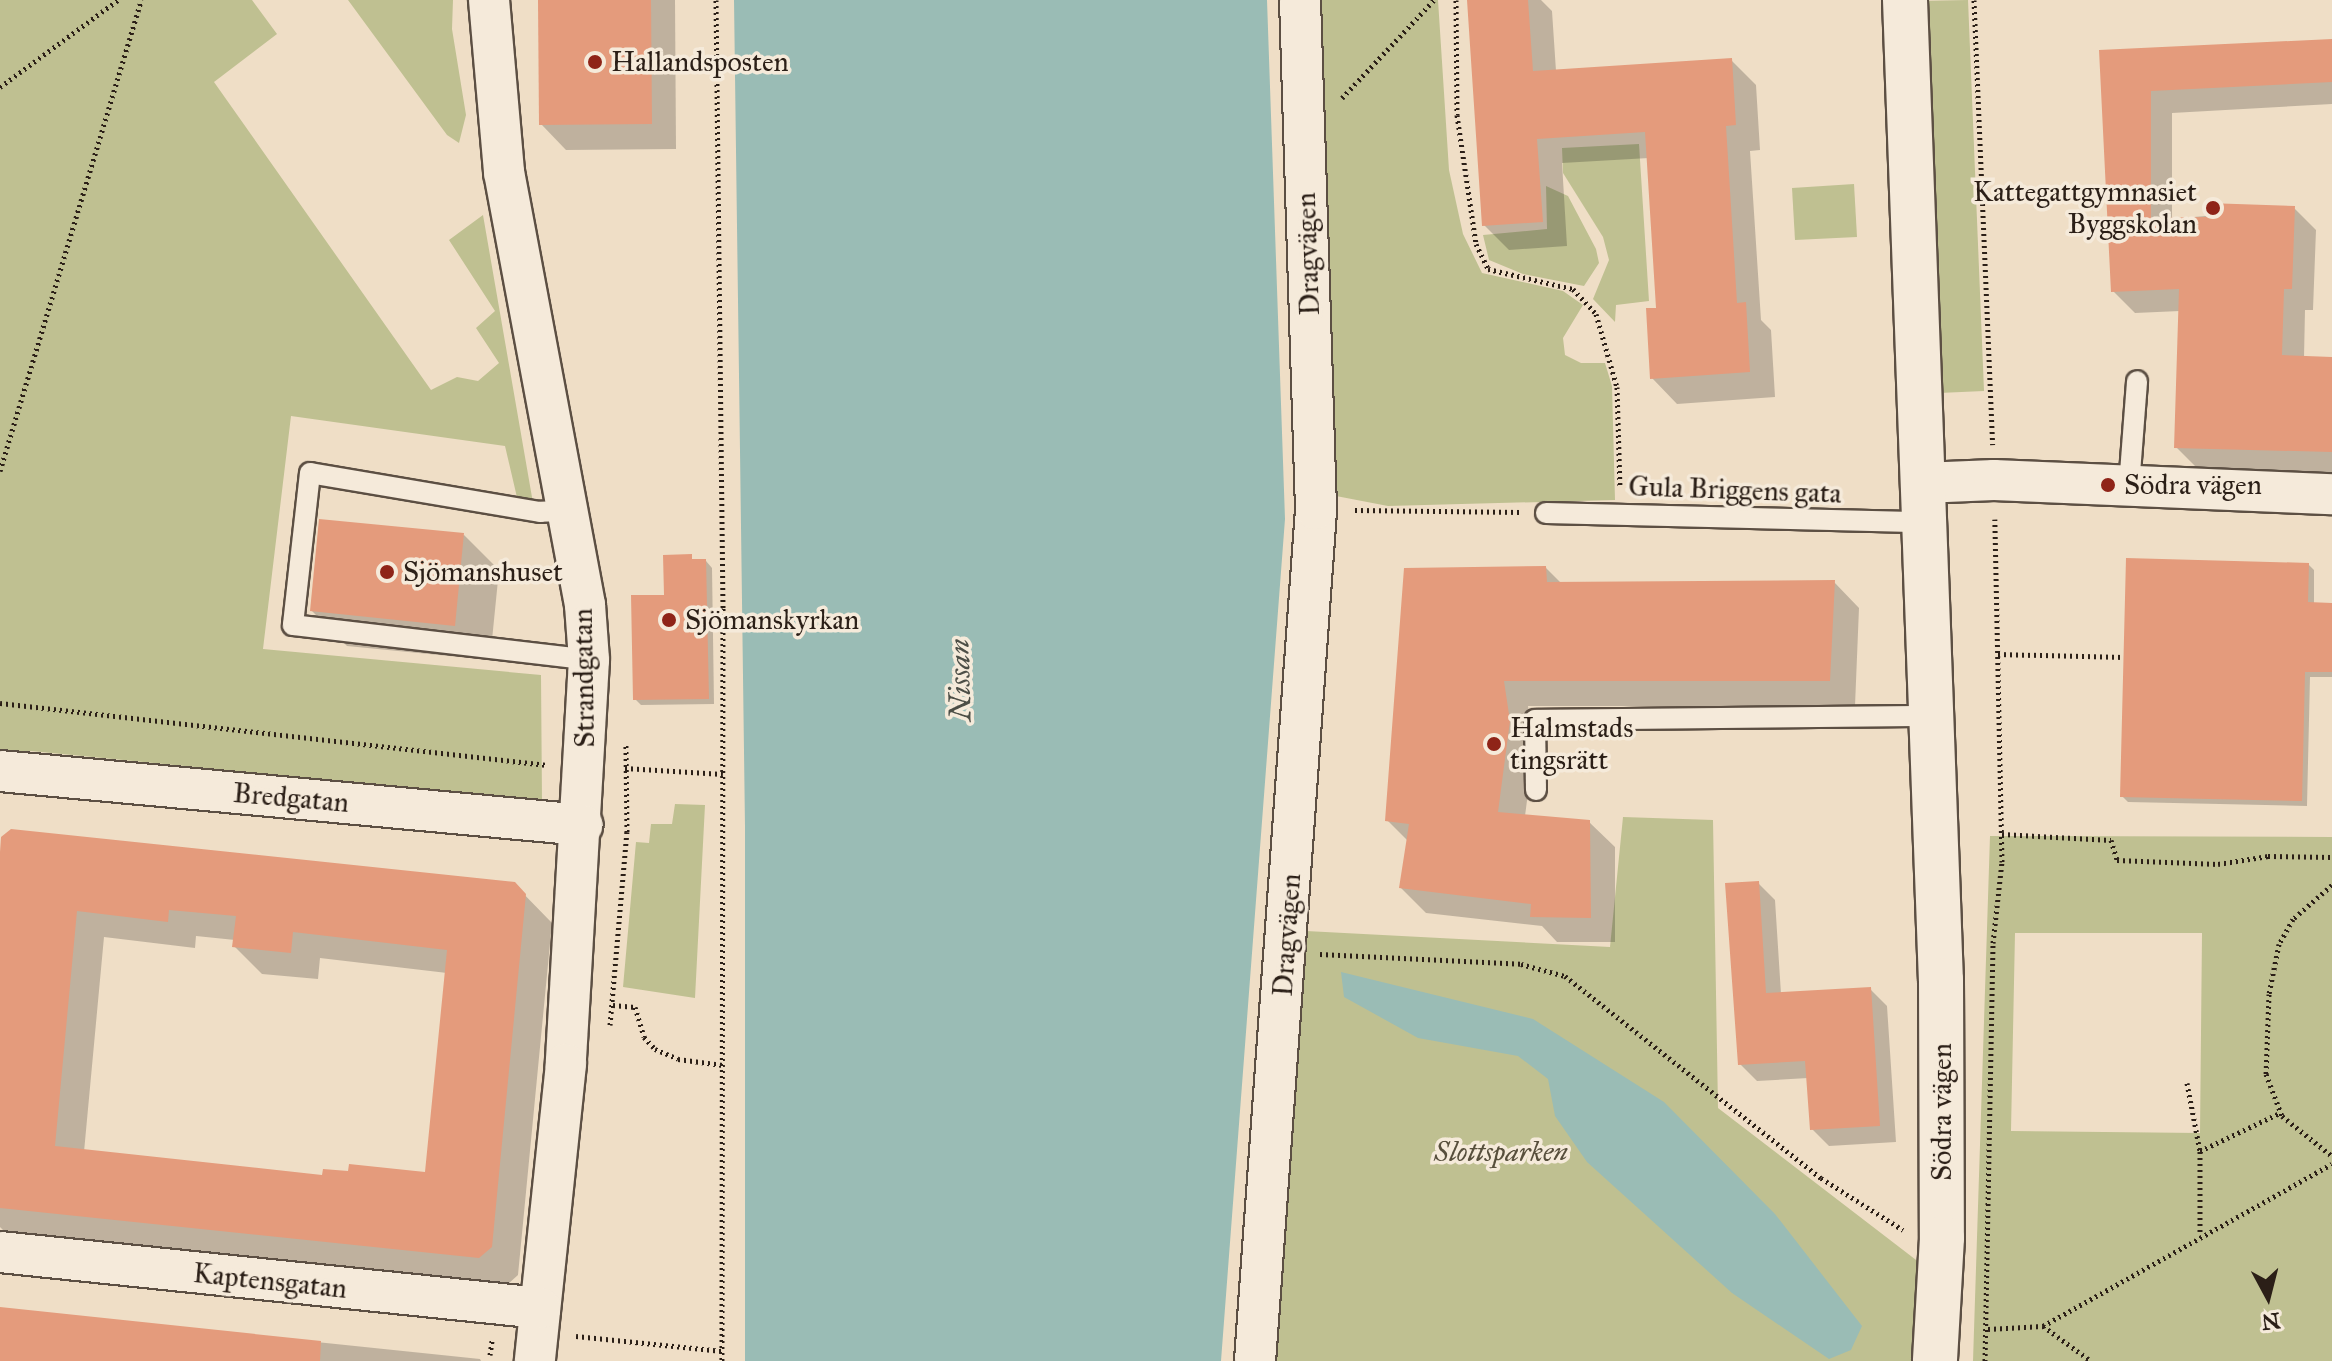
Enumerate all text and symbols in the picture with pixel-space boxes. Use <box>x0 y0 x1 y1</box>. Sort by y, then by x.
place label: Hallandsposten <box>611 45 789 79</box>
marker: Hallandsposten <box>586 53 604 71</box>
place label: Kattegattgymnasiet Byggskolan <box>1973 175 2197 241</box>
street label: Dragvägen <box>1289 192 1327 316</box>
marker: Kattegattgymnasiet Byggskolan <box>2204 199 2222 217</box>
place label: Södra vägen <box>2124 468 2262 502</box>
street label: Gula Briggens gata <box>1628 469 1842 511</box>
marker: Södra vägen <box>2099 476 2117 494</box>
place label: Sjömanshuset <box>403 555 563 589</box>
marker: Sjömanshuset <box>378 563 396 581</box>
place label: Sjömanskyrkan <box>685 603 859 637</box>
street label: Strandgatan <box>566 608 602 748</box>
marker: Sjömanskyrkan <box>660 611 678 629</box>
water label: Nissan <box>941 639 979 721</box>
place label: Halmstads tingsrätt <box>1510 711 1633 777</box>
marker: Halmstads tingsrätt <box>1485 735 1503 753</box>
street label: Bredgatan <box>232 776 350 820</box>
street label: Dragvägen <box>1266 872 1308 998</box>
street label: Södra vägen <box>1925 1043 1959 1181</box>
park label: Slottsparken <box>1434 1135 1568 1169</box>
street label: Kaptensgatan <box>191 1256 349 1306</box>
north arrow <box>2228 1257 2308 1337</box>
text: N <box>2260 1307 2282 1336</box>

